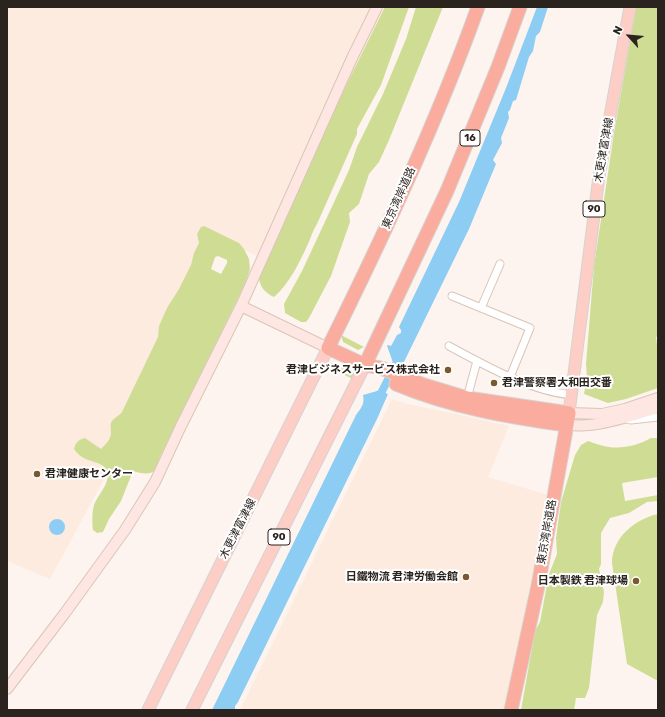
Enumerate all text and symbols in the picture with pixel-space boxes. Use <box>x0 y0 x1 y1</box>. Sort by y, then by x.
north arrow <box>609 16 649 56</box>
text: N <box>610 24 625 37</box>
street label: 木更津富津線 <box>592 116 616 184</box>
road number: 16 <box>460 130 480 146</box>
street label: 東京湾岸道路 <box>380 165 418 231</box>
road number: 90 <box>583 201 605 217</box>
place label: 君津ビジネスサービス株式会社 <box>286 363 440 377</box>
marker: 君津ビジネスサービス株式会社 <box>443 365 453 375</box>
place label: 君津警察署大和田交番 <box>502 376 612 390</box>
marker: 君津警察署大和田交番 <box>489 378 499 388</box>
place label: 君津健康センター <box>45 467 133 481</box>
marker: 君津健康センター <box>32 469 42 479</box>
street label: 木更津富津線 <box>217 497 259 561</box>
street label: 東京湾岸道路 <box>535 498 559 566</box>
road number: 90 <box>268 529 290 545</box>
place label: 日鐵物流 君津労働会館 <box>346 570 458 584</box>
marker: 日鐵物流 君津労働会館 <box>461 572 471 582</box>
place label: 日本製鉄 君津球場 <box>538 574 628 588</box>
marker: 日本製鉄 君津球場 <box>631 576 641 586</box>

